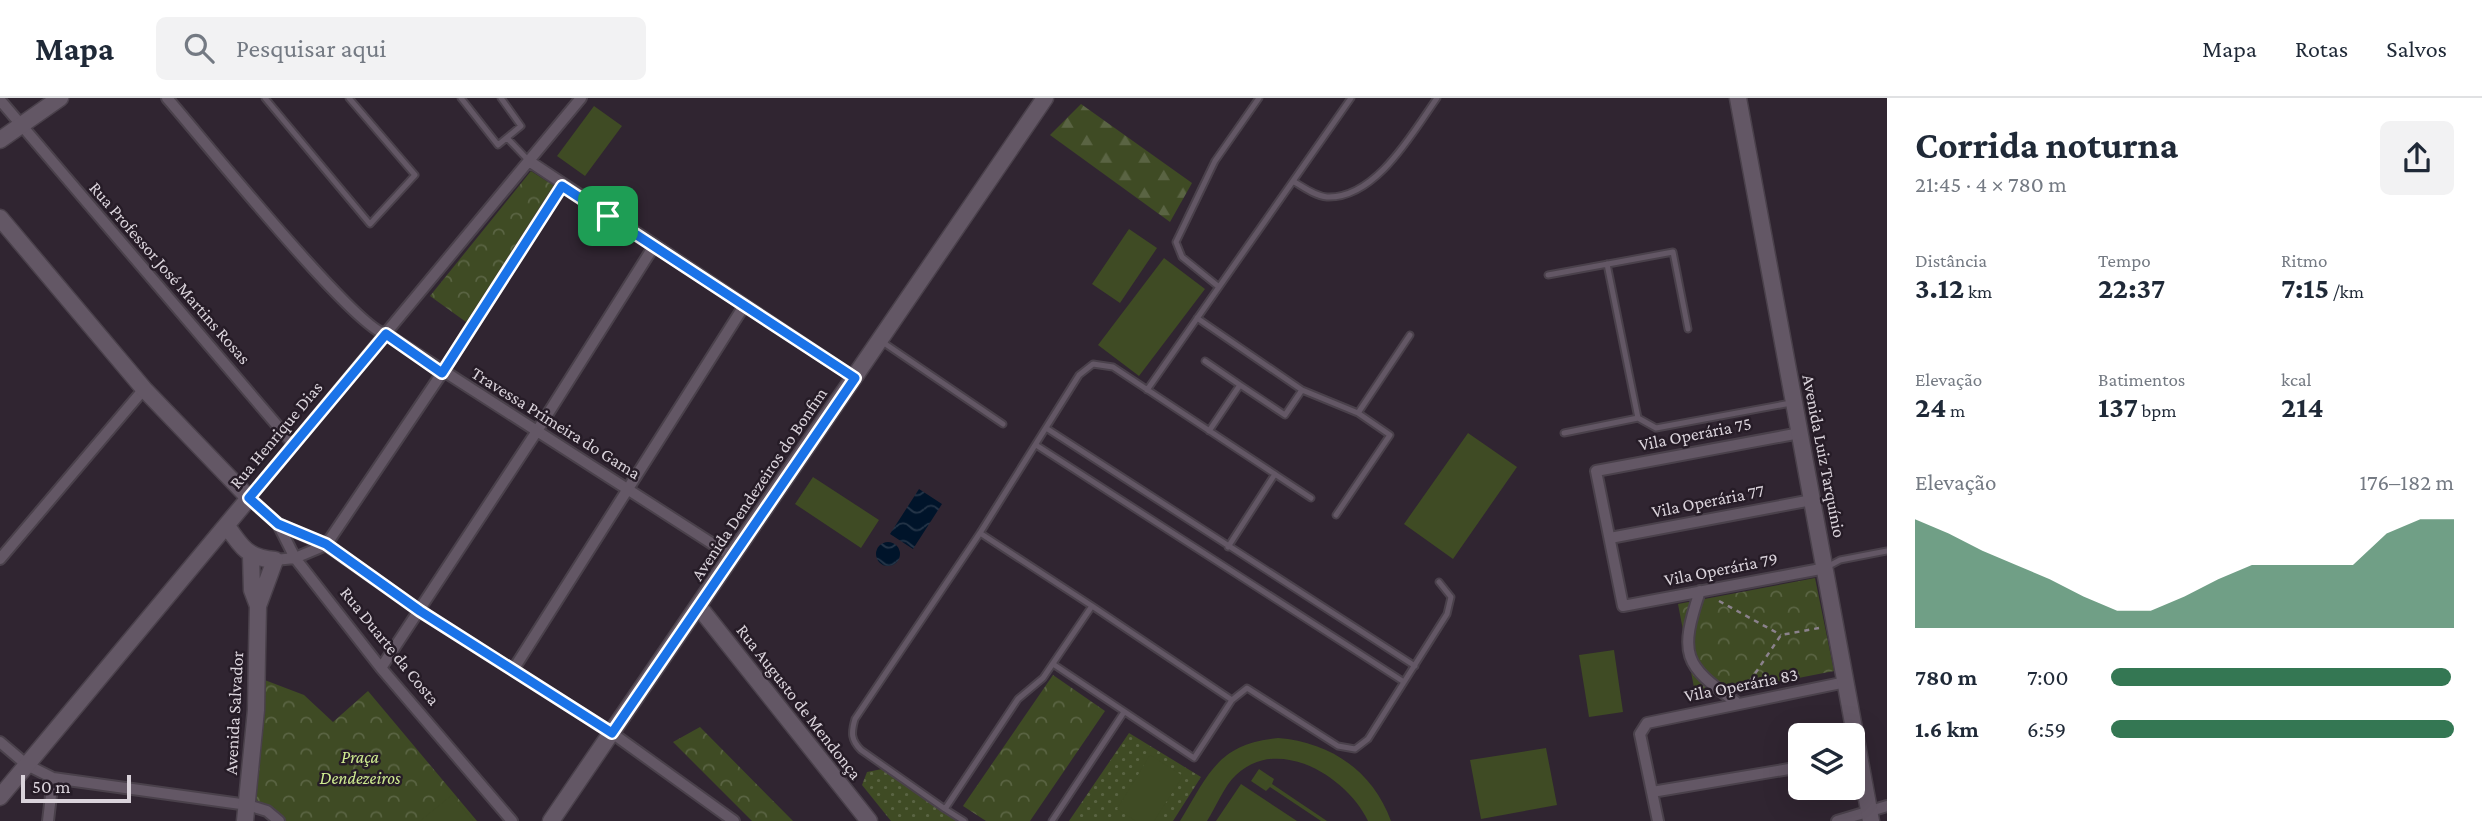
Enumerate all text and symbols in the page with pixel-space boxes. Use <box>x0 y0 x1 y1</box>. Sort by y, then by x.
search box <box>156 17 646 80</box>
icon: search <box>180 29 218 67</box>
text: Mapa <box>35 30 114 67</box>
text: Pesquisar aqui <box>236 34 386 63</box>
text: Mapa <box>2202 35 2257 62</box>
text: Rotas <box>2295 35 2348 62</box>
text: Salvos <box>2386 35 2447 62</box>
button: share <box>2380 121 2454 195</box>
text: Corrida noturna <box>1915 124 2178 166</box>
text: 21:45 · 4 × 780 m <box>1915 171 2067 197</box>
street label: Rua Professor José Martins Rosas <box>85 178 255 368</box>
pin <box>578 186 638 246</box>
icon: arrive <box>589 197 627 235</box>
text: Distância <box>1915 250 1987 271</box>
text: Tempo <box>2098 250 2151 271</box>
text: Ritmo <box>2281 250 2327 271</box>
text: 3.12 <box>1915 271 1964 304</box>
text: 22:37 <box>2098 271 2165 304</box>
text: 7:15 <box>2281 271 2329 304</box>
text: km <box>1964 281 1992 302</box>
text: /km <box>2329 281 2364 302</box>
street label: Travessa Primeira do Gama <box>468 363 644 483</box>
text: Elevação <box>1915 369 1982 390</box>
text: Batimentos <box>2098 369 2185 390</box>
text: kcal <box>2281 369 2312 390</box>
street label: Avenida Luiz Tarquínio <box>1798 373 1850 539</box>
street label: Rua Henrique Dias <box>225 377 327 493</box>
street label: Avenida Dendezeiros do Bonfim <box>687 383 831 584</box>
text: 24 <box>1915 390 1946 423</box>
text: 137 <box>2098 390 2138 423</box>
text: 214 <box>2281 390 2324 423</box>
text: m <box>1946 400 1965 421</box>
text: bpm <box>2138 400 2177 421</box>
street label: Vila Operária 75 <box>1637 413 1753 455</box>
text: Elevação <box>1915 469 1996 495</box>
text: 176–182 m <box>2359 469 2454 495</box>
street label: Vila Operária 77 <box>1650 480 1766 522</box>
street label: Vila Operária 79 <box>1663 548 1779 590</box>
street label: Rua Duarte da Costa <box>336 583 444 709</box>
street label: Rua Augusto de Mendonça <box>732 621 866 783</box>
street label: Avenida Salvador <box>221 650 247 776</box>
street label: Vila Operária 83 <box>1682 664 1800 706</box>
text: 780 m <box>1915 664 1977 690</box>
text: 7:00 <box>2027 664 2069 690</box>
text: 1.6 km <box>1915 716 1979 742</box>
text: 6:59 <box>2027 716 2066 742</box>
map controls <box>1788 723 1865 800</box>
button: layers <box>1788 723 1865 800</box>
park label: Praça Dendezeiros <box>320 747 401 788</box>
scale bar <box>21 772 131 804</box>
text: 50 m <box>32 776 71 797</box>

